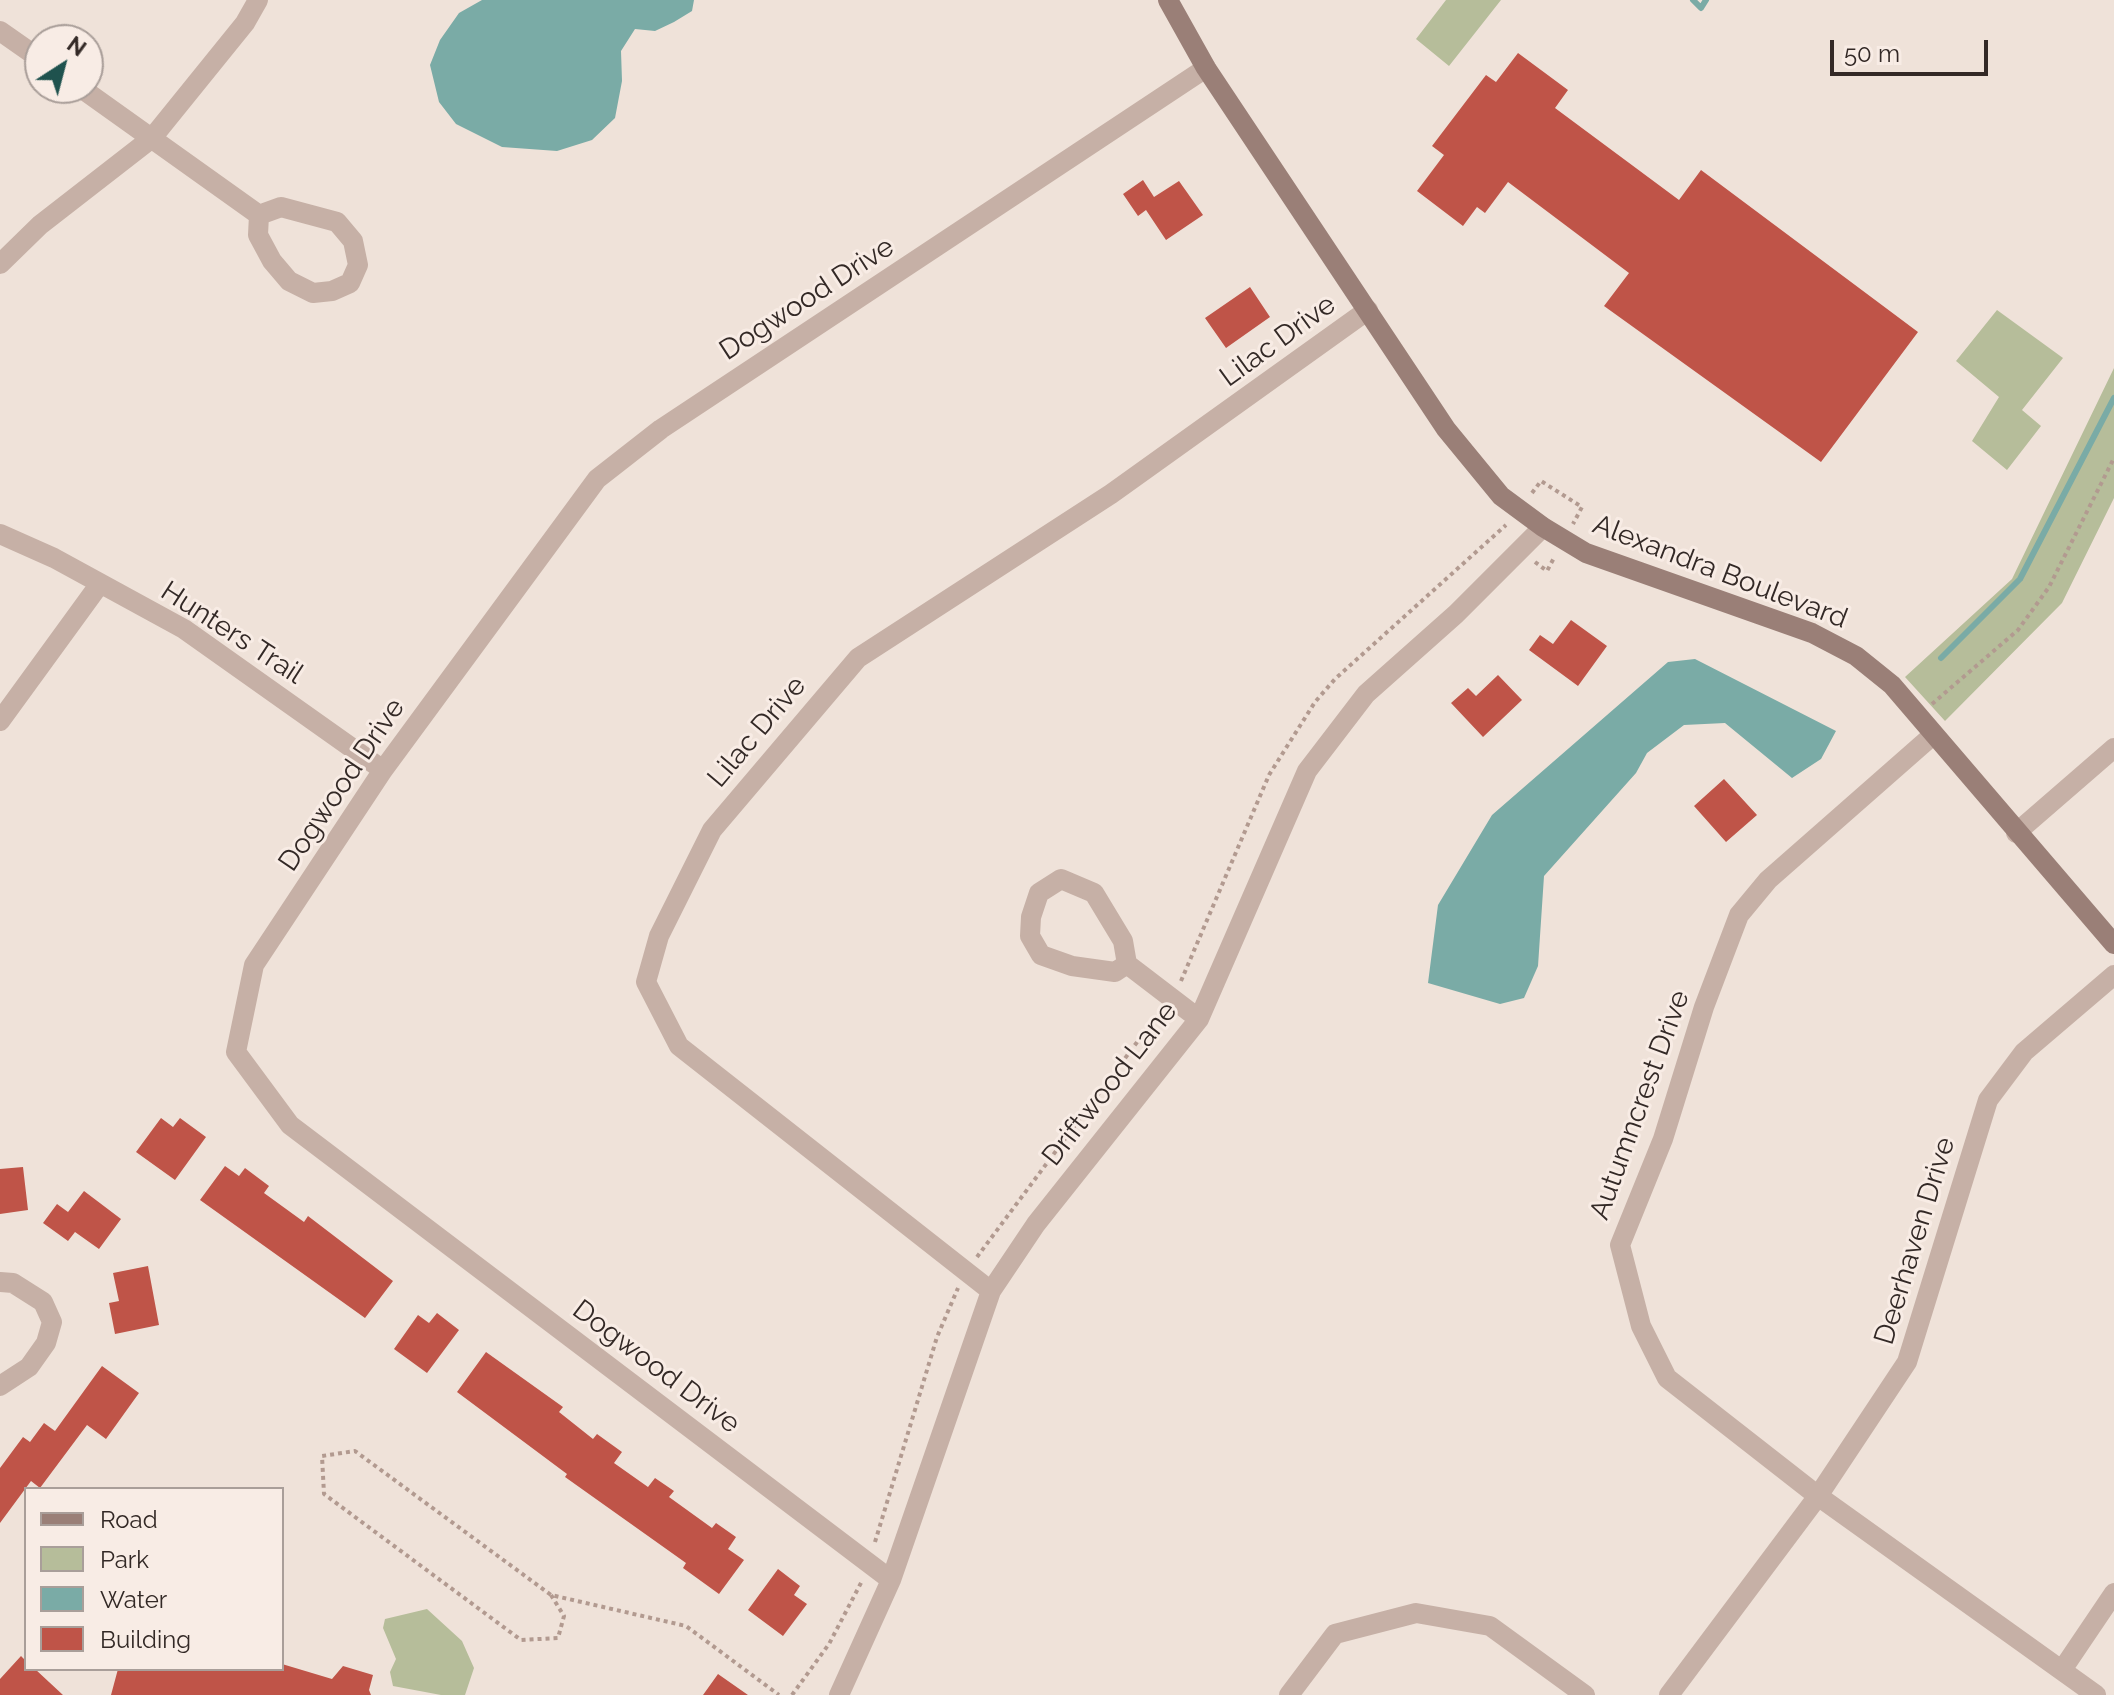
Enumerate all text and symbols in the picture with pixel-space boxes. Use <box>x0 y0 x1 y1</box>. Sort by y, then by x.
north arrow <box>24 24 104 104</box>
scale bar <box>1834 24 1992 74</box>
text: N <box>62 31 91 62</box>
text: 50 m <box>1844 39 1900 68</box>
street label: Dogwood Drive <box>714 230 900 368</box>
street label: Lilac Drive <box>1214 288 1342 394</box>
street label: Alexandra Boulevard <box>1588 508 1852 636</box>
street label: Hunters Trail <box>155 575 309 691</box>
street label: Lilac Drive <box>701 670 813 794</box>
street label: Dogwood Drive <box>272 692 412 878</box>
street label: Autumncrest Drive <box>1583 986 1697 1224</box>
street label: Driftwood Lane <box>1035 995 1185 1173</box>
street label: Deerhaven Drive <box>1868 1133 1962 1349</box>
street label: Dogwood Drive <box>566 1293 746 1441</box>
legend <box>24 1487 284 1671</box>
text: Road <box>100 1505 158 1534</box>
text: Park <box>100 1545 149 1574</box>
text: Water <box>100 1585 167 1614</box>
text: Building <box>100 1625 191 1654</box>

